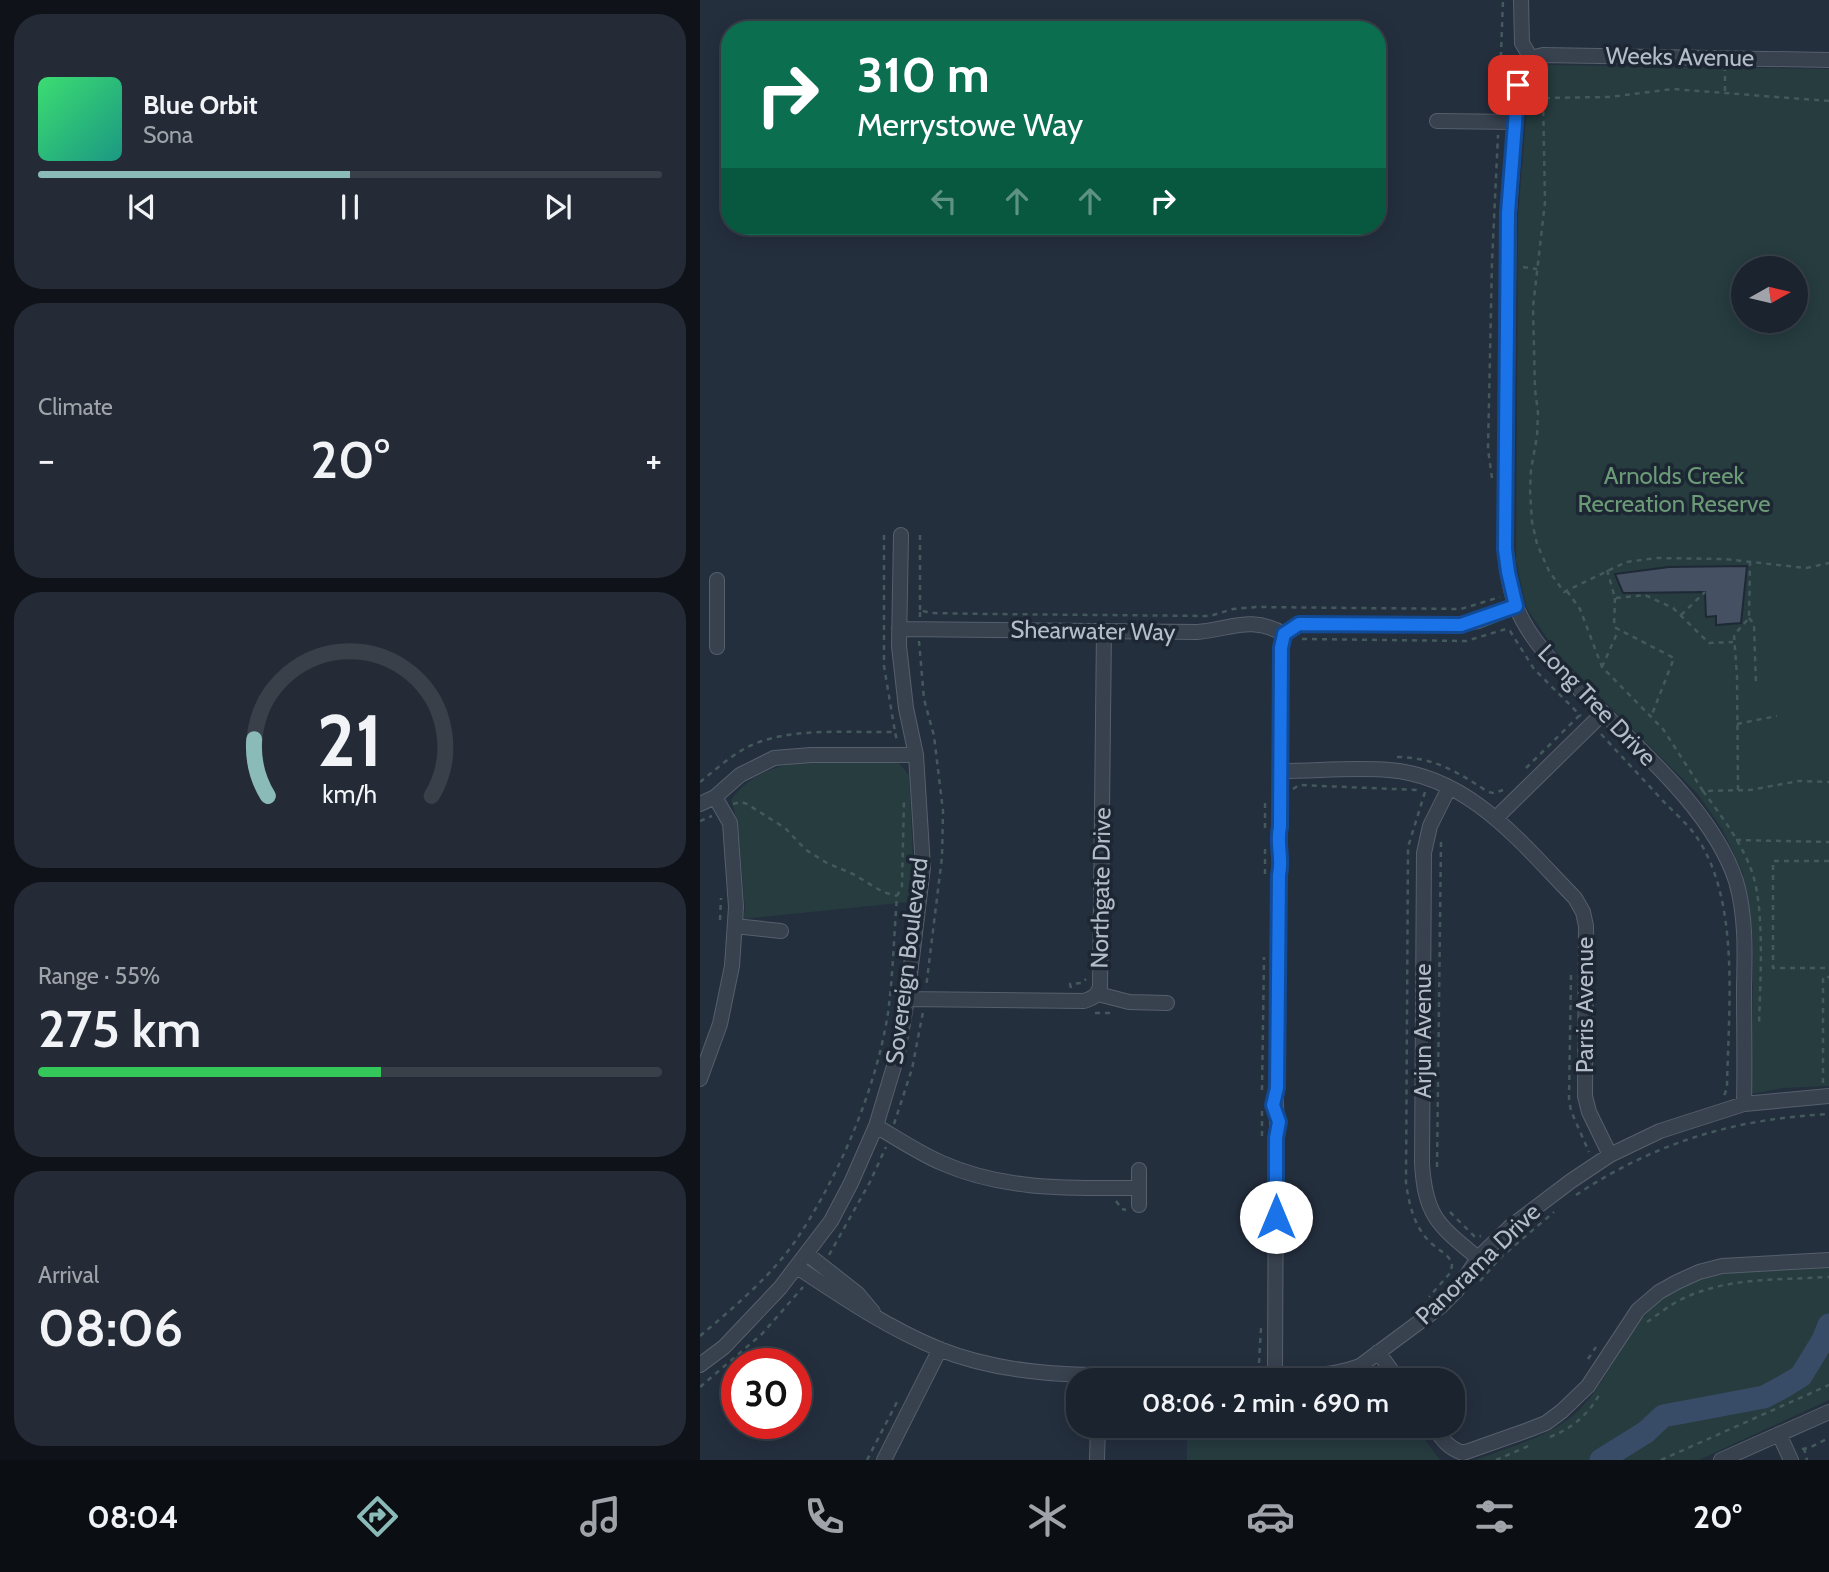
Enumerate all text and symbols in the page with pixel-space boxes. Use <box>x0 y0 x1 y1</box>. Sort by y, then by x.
street label: Weeks Avenue <box>1605 41 1755 72</box>
text: 310 m <box>857 45 990 104</box>
icon: right <box>742 49 833 140</box>
pin <box>1488 55 1548 115</box>
icon: arrive <box>1499 66 1537 104</box>
text: Blue Orbit <box>143 89 258 121</box>
text: Merrystowe Way <box>857 105 1083 144</box>
text: Sona <box>143 121 193 149</box>
icon: left <box>925 182 963 220</box>
icon: ahead <box>998 182 1036 220</box>
icon: ahead <box>1071 182 1109 220</box>
icon: right <box>1144 182 1182 220</box>
icon: previous <box>123 188 161 226</box>
icon: pause <box>331 188 369 226</box>
icon: next <box>539 188 577 226</box>
north arrow <box>1731 256 1808 332</box>
map controls <box>1731 256 1808 333</box>
text: Climate <box>38 393 113 421</box>
text: 20° <box>310 428 390 491</box>
text: − <box>38 436 55 483</box>
text: + <box>645 436 662 483</box>
park label: Arnolds Creek Recreation Reserve <box>1577 461 1771 518</box>
street label: Shearwater Way <box>1010 615 1176 646</box>
street label: Long Tree Drive <box>1532 638 1662 771</box>
text: 21 <box>317 696 383 784</box>
text: km/h <box>323 779 377 809</box>
street label: Northgate Drive <box>1085 807 1116 969</box>
street label: Sovereign Boulevard <box>879 856 934 1066</box>
street label: Parris Avenue <box>1570 937 1599 1073</box>
text: Range · 55% <box>38 962 160 990</box>
street label: Arjun Avenue <box>1408 964 1437 1098</box>
text: 275 km <box>38 997 201 1060</box>
position arrow <box>1239 1180 1313 1254</box>
street label: Panorama Drive <box>1409 1197 1546 1330</box>
text: Arrival <box>38 1261 99 1289</box>
text: 08:06 <box>38 1296 183 1359</box>
speed limit sign: 30 <box>721 1348 812 1439</box>
text: 08:06 · 2 min · 690 m <box>1142 1387 1389 1419</box>
icon: directions <box>353 1492 402 1541</box>
icon: music <box>576 1492 625 1541</box>
icon: phone <box>800 1492 849 1541</box>
icon: climate <box>1023 1492 1072 1541</box>
icon: car <box>1246 1492 1295 1541</box>
icon: filters <box>1470 1492 1519 1541</box>
text: 08:04 <box>87 1497 179 1536</box>
text: 20° <box>1693 1497 1742 1536</box>

